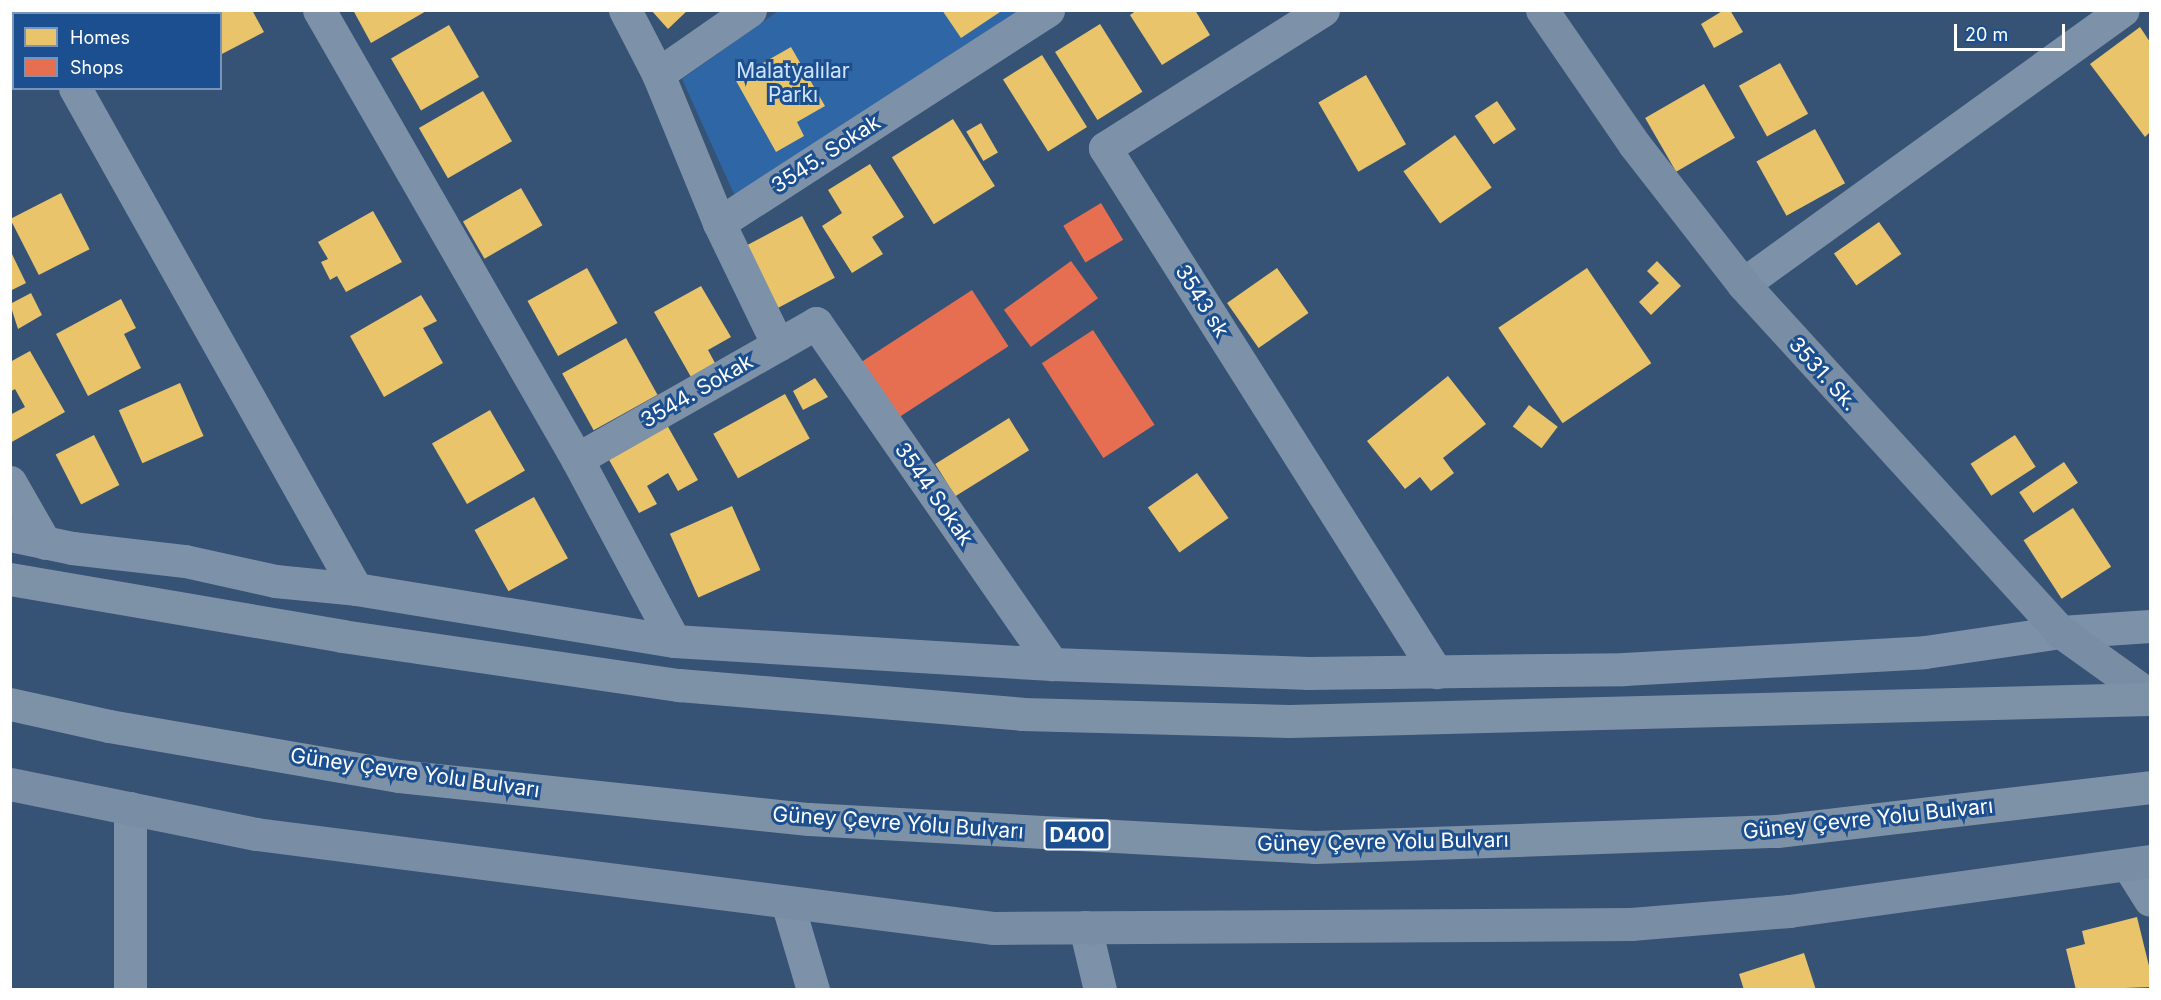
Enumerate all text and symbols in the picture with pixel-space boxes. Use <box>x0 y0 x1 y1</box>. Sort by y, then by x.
legend <box>12 12 222 90</box>
scale bar <box>1957 12 2068 50</box>
text: 20 m <box>1965 24 2008 45</box>
text: Homes <box>70 27 130 48</box>
text: Shops <box>70 57 124 78</box>
park label: Malatyalılar Parkı <box>736 58 850 108</box>
street label: 3545. Sokak <box>767 110 885 198</box>
street label: 3543 sk <box>1170 260 1234 342</box>
street label: 3531. Sk. <box>1783 332 1863 416</box>
street label: 3544. Sokak <box>637 349 757 433</box>
street label: 3544 Sokak <box>889 438 979 550</box>
street label: Güney Çevre Yolu Bulvarı <box>289 743 541 803</box>
street label: Güney Çevre Yolu Bulvarı <box>1742 793 1994 845</box>
street label: Güney Çevre Yolu Bulvarı <box>772 802 1024 844</box>
road number: D400 <box>1042 818 1112 852</box>
street label: Güney Çevre Yolu Bulvarı <box>1257 827 1509 857</box>

